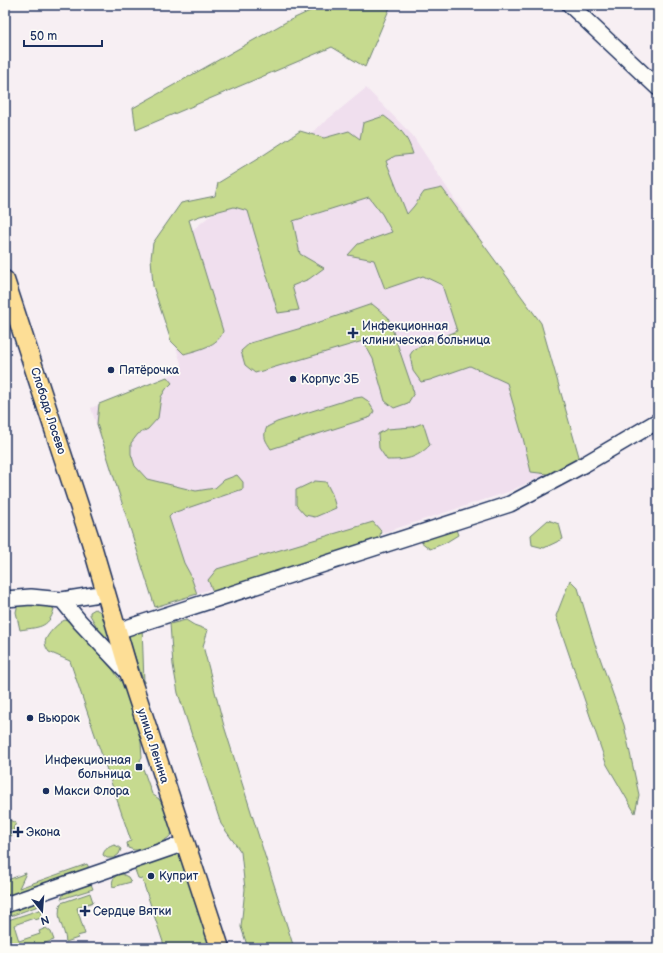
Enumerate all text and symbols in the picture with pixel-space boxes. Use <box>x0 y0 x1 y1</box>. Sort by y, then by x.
scale bar <box>24 22 102 48</box>
text: 50 m <box>30 29 57 44</box>
place label: Инфекционная клиническая больница <box>362 319 490 348</box>
marker: Инфекционная клиническая больница <box>347 327 359 339</box>
place label: Пятёрочка <box>119 363 179 378</box>
marker: Пятёрочка <box>106 365 116 375</box>
street label: Слобода Лосево <box>27 366 69 456</box>
place label: Корпус 3Б <box>301 372 360 387</box>
marker: Корпус 3Б <box>288 374 298 384</box>
street label: улица Ленина <box>134 707 172 785</box>
place label: Вьюрок <box>38 711 81 726</box>
marker: Вьюрок <box>25 713 35 723</box>
place label: Инфекционная больница <box>45 753 131 782</box>
marker: Инфекционная больница <box>134 762 144 772</box>
place label: Макси Флора <box>54 784 129 799</box>
marker: Макси Флора <box>41 786 51 796</box>
place label: Экона <box>26 825 60 840</box>
marker: Экона <box>13 827 23 837</box>
place label: Куприт <box>159 869 199 884</box>
marker: Куприт <box>146 871 156 881</box>
north arrow <box>22 891 62 931</box>
place label: Сердце Вятки <box>93 904 171 919</box>
marker: Сердце Вятки <box>80 906 90 916</box>
text: N <box>39 913 51 928</box>

